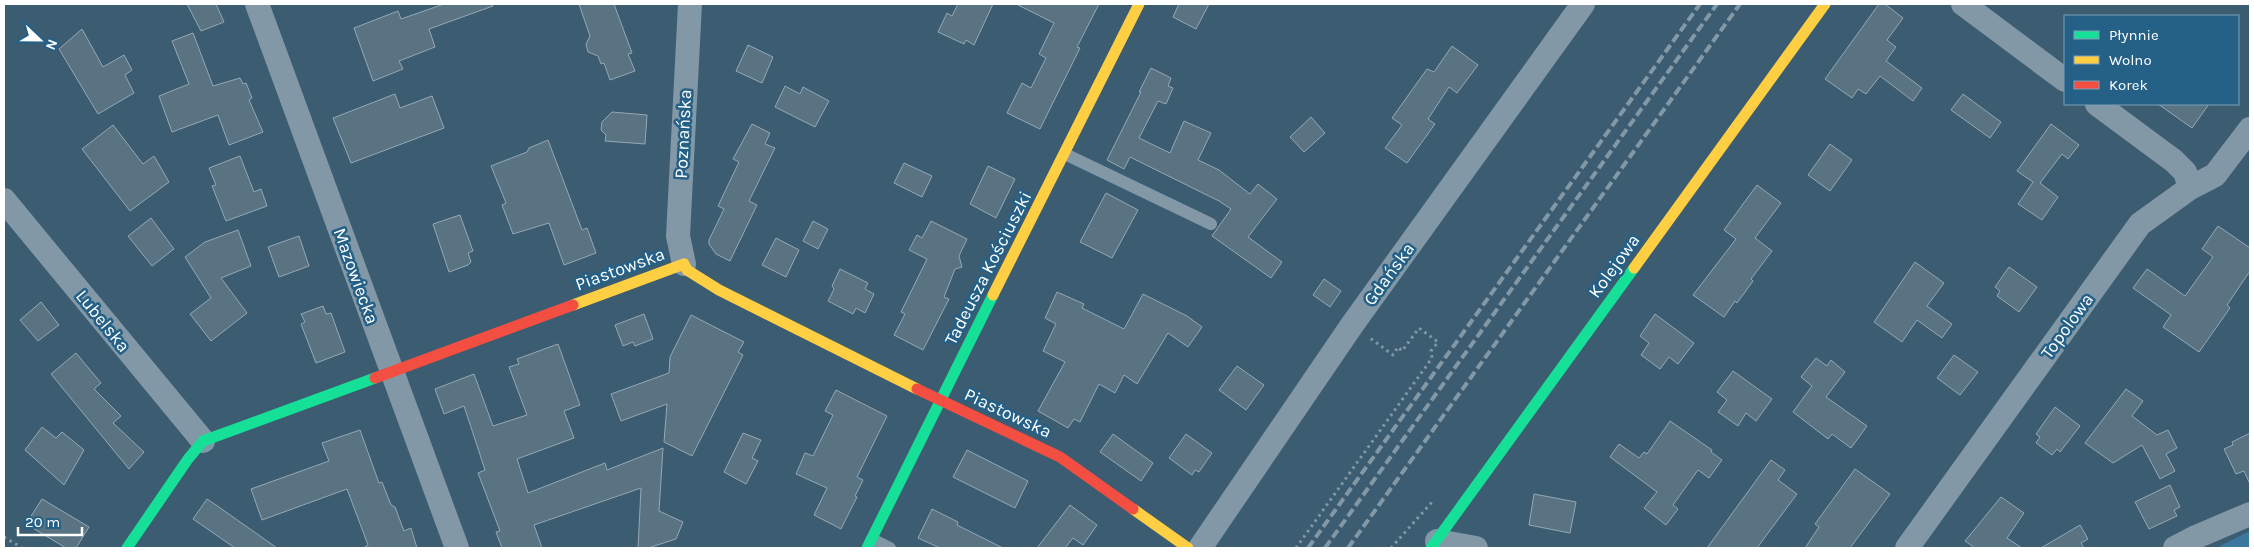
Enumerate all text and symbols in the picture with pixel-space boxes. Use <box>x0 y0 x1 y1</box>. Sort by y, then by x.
north arrow <box>15 15 65 65</box>
legend <box>2064 15 2239 105</box>
text: Płynnie <box>2109 26 2159 44</box>
text: N <box>42 37 61 53</box>
text: Wolno <box>2109 51 2152 69</box>
text: Korek <box>2109 76 2148 94</box>
street label: Poznańska <box>670 89 696 179</box>
street label: Tadeusza Kościuszki <box>940 187 1036 349</box>
street label: Mazowiecka <box>328 225 384 327</box>
street label: Kolejowa <box>1583 230 1645 302</box>
street label: Gdańska <box>1359 238 1419 310</box>
street label: Piastowska <box>572 243 668 295</box>
street label: Lubelska <box>71 285 135 357</box>
street label: Topolowa <box>2036 289 2098 363</box>
street label: Piastowska <box>961 383 1055 443</box>
scale bar <box>18 504 81 536</box>
text: 20 m <box>25 513 60 531</box>

